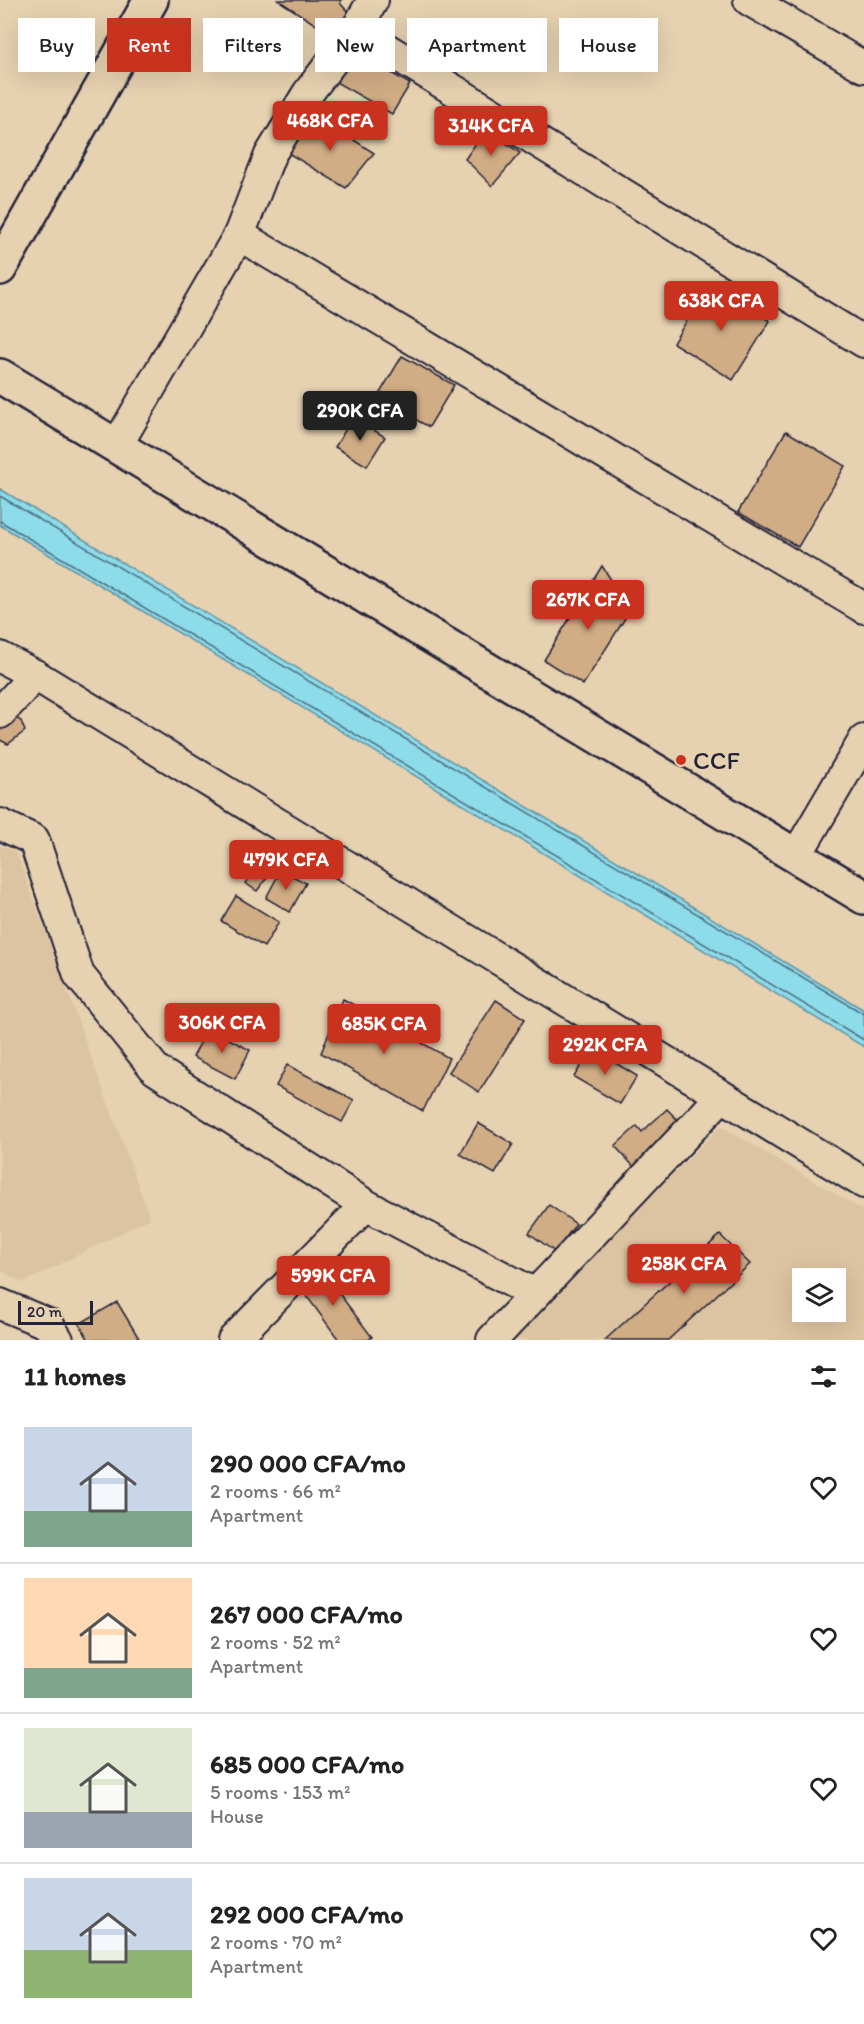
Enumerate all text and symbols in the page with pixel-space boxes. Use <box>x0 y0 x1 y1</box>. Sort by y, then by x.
chip: Buy <box>18 18 95 72</box>
chip: Rent <box>107 18 191 72</box>
chip: Filters <box>203 18 303 72</box>
chip: New <box>315 18 395 72</box>
chip: Apartment <box>407 18 547 72</box>
chip: House <box>559 18 658 72</box>
pin: 468K CFA <box>268 101 392 152</box>
pin: 314K CFA <box>429 106 553 157</box>
text: 468K CFA <box>287 108 373 132</box>
text: 314K CFA <box>448 113 534 137</box>
pin: 638K CFA <box>659 281 783 332</box>
text: 638K CFA <box>678 288 764 312</box>
pin: 290K CFA <box>298 391 422 442</box>
text: 290K CFA <box>317 398 403 422</box>
pin: 267K CFA <box>526 580 650 631</box>
text: 267K CFA <box>546 587 630 611</box>
place label: CCF <box>693 744 740 776</box>
marker: CCF <box>674 753 688 767</box>
pin: 479K CFA <box>224 840 348 891</box>
text: 479K CFA <box>243 847 329 871</box>
pin: 306K CFA <box>160 1003 284 1054</box>
pin: 685K CFA <box>322 1004 446 1055</box>
text: 306K CFA <box>179 1010 265 1034</box>
text: 685K CFA <box>341 1011 427 1035</box>
pin: 292K CFA <box>543 1025 667 1076</box>
text: 292K CFA <box>563 1032 647 1056</box>
pin: 258K CFA <box>622 1244 746 1295</box>
text: 258K CFA <box>641 1251 727 1275</box>
pin: 599K CFA <box>271 1256 395 1307</box>
text: 599K CFA <box>291 1263 375 1287</box>
map controls <box>792 1268 846 1322</box>
button: layers <box>792 1268 846 1322</box>
scale bar <box>18 1298 93 1326</box>
text: 20 m <box>27 1302 62 1321</box>
text: 11 homes <box>24 1360 126 1392</box>
icon: filters <box>807 1360 840 1393</box>
text: 290 000 CFA/mo <box>210 1447 406 1479</box>
icon: home <box>72 1451 144 1523</box>
icon: heart <box>807 1471 840 1504</box>
text: 2 rooms · 66 m² <box>210 1479 341 1503</box>
text: Apartment <box>210 1503 303 1527</box>
text: 267 000 CFA/mo <box>210 1598 403 1630</box>
icon: home <box>72 1602 144 1674</box>
icon: heart <box>807 1622 840 1655</box>
text: 2 rooms · 52 m² <box>210 1630 341 1654</box>
text: Apartment <box>210 1654 303 1678</box>
text: 685 000 CFA/mo <box>210 1748 404 1780</box>
icon: home <box>72 1752 144 1824</box>
icon: heart <box>807 1772 840 1805</box>
text: 5 rooms · 153 m² <box>210 1780 350 1804</box>
text: House <box>210 1804 264 1828</box>
text: 292 000 CFA/mo <box>210 1898 404 1930</box>
icon: home <box>72 1902 144 1974</box>
icon: heart <box>807 1922 840 1955</box>
text: 2 rooms · 70 m² <box>210 1930 342 1954</box>
text: Apartment <box>210 1954 303 1978</box>

